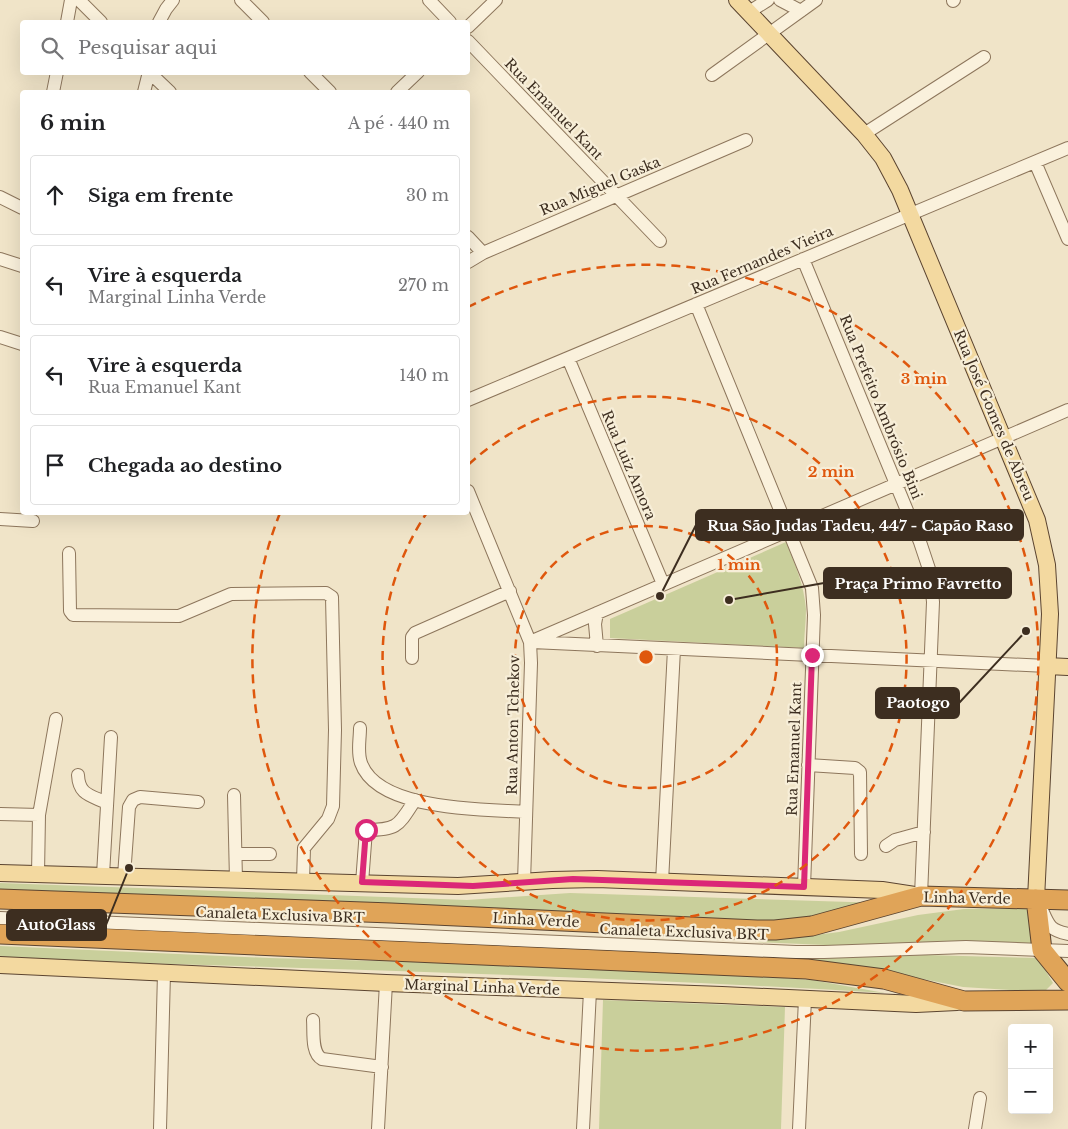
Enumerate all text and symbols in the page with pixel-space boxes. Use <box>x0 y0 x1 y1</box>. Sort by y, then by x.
search box <box>20 20 470 75</box>
icon: search <box>38 34 66 62</box>
text: Pesquisar aqui <box>78 36 217 59</box>
street label: Rua Emanuel Kant <box>501 54 608 164</box>
text: 6 min <box>40 110 106 136</box>
text: A pé · 440 m <box>348 113 450 133</box>
street label: Rua Miguel Gaska <box>537 152 663 220</box>
icon: ahead <box>41 181 69 209</box>
text: Siga em frente <box>88 184 233 207</box>
text: 30 m <box>406 185 449 205</box>
street label: Rua Fernandes Vieira <box>688 222 836 298</box>
text: Vire à esquerda <box>88 264 242 287</box>
icon: left <box>41 271 69 299</box>
text: 270 m <box>398 275 449 295</box>
text: Marginal Linha Verde <box>88 287 266 307</box>
street label: Rua Prefeito Ambrósio Bini <box>836 312 926 502</box>
street label: Rua José Gomes de Abreu <box>950 327 1039 504</box>
text: Vire à esquerda <box>88 354 242 377</box>
icon: left <box>41 361 69 389</box>
text: 140 m <box>399 365 449 385</box>
text: 3 min <box>901 369 947 388</box>
text: Rua Emanuel Kant <box>88 377 241 397</box>
street label: Rua Luiz Amora <box>598 408 660 523</box>
icon: arrive <box>41 451 69 479</box>
text: Chegada ao destino <box>88 454 282 477</box>
text: 2 min <box>808 462 854 481</box>
callout: Rua São Judas Tadeu, 447 - Capão Raso <box>696 510 1023 540</box>
text: Rua São Judas Tadeu, 447 - Capão Raso <box>707 516 1013 535</box>
text: 1 min <box>717 555 761 574</box>
callout: Praça Primo Favretto <box>824 568 1011 598</box>
text: Praça Primo Favretto <box>834 574 1002 593</box>
route end <box>801 644 824 667</box>
centre of rings <box>637 648 655 666</box>
street label: Rua Anton Tchekov <box>503 654 523 795</box>
street label: Rua Emanuel Kant <box>783 681 805 816</box>
callout: Paotogo <box>876 688 959 718</box>
text: Paotogo <box>886 693 950 712</box>
route start <box>355 819 378 842</box>
street label: Linha Verde <box>923 888 1011 908</box>
street label: Canaleta Exclusiva BRT <box>195 903 365 927</box>
street label: Linha Verde <box>492 909 580 931</box>
callout: AutoGlass <box>7 910 106 940</box>
text: AutoGlass <box>15 915 96 934</box>
street label: Canaleta Exclusiva BRT <box>599 920 769 944</box>
street label: Marginal Linha Verde <box>404 975 560 999</box>
map controls <box>1008 1024 1053 1114</box>
button: + <box>1008 1024 1053 1069</box>
button: − <box>1008 1069 1053 1114</box>

